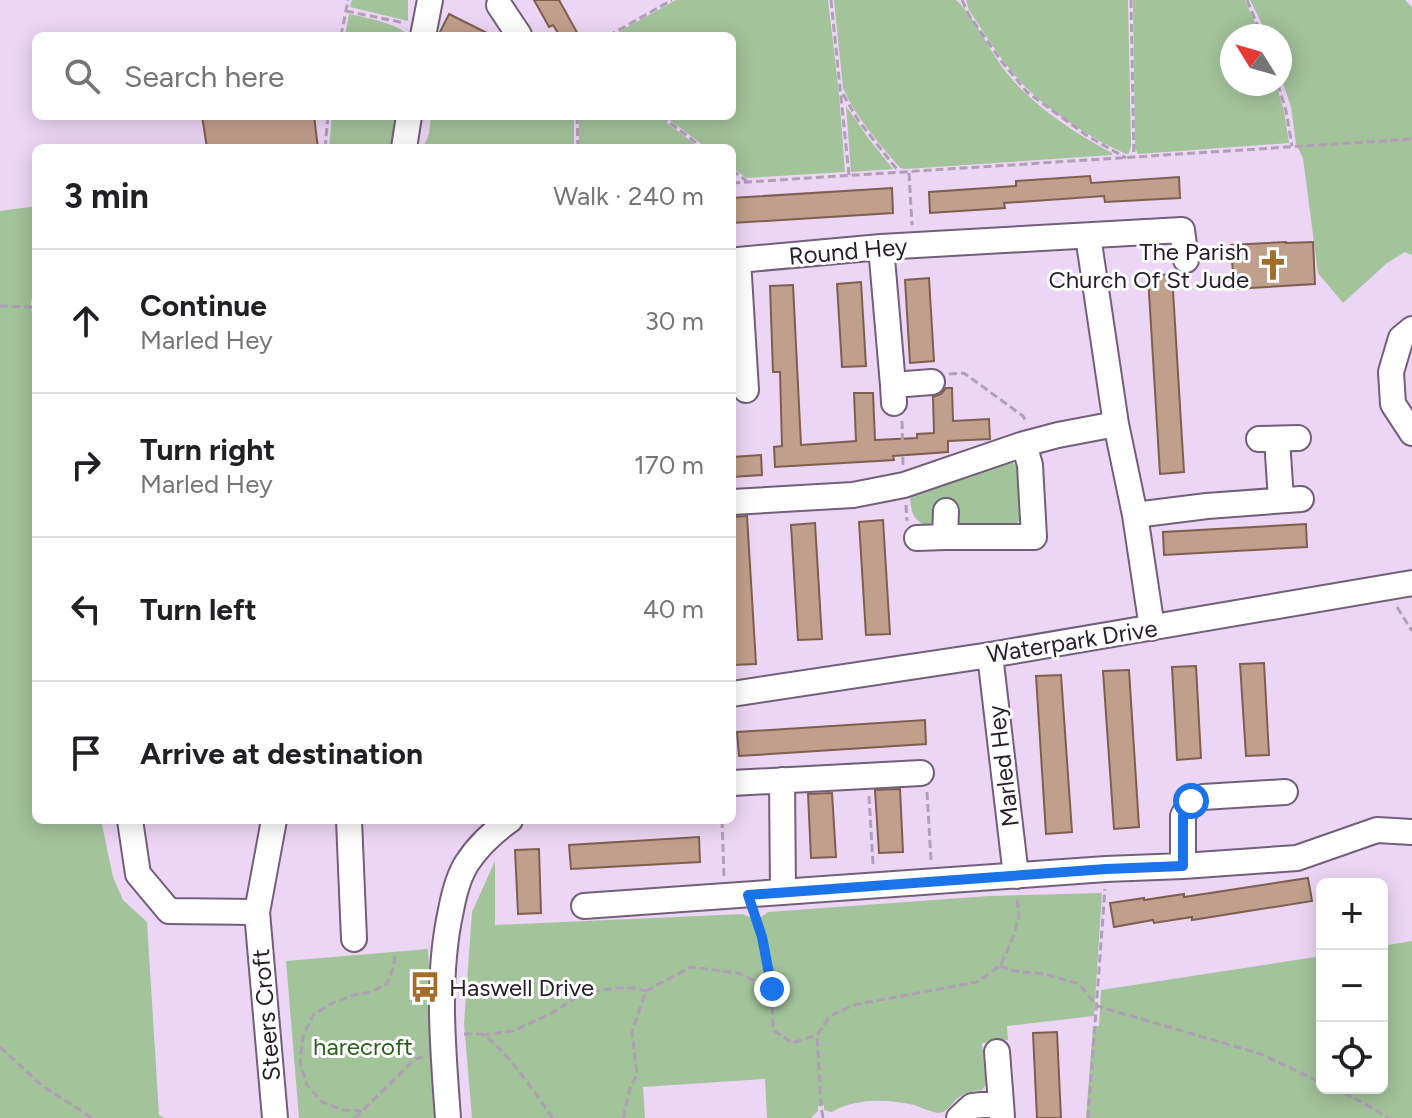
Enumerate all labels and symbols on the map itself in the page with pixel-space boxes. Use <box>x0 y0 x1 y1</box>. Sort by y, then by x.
north arrow <box>1220 24 1292 96</box>
street label: Round Hey <box>787 231 909 271</box>
place label: The Parish Church Of St Jude <box>1048 237 1249 294</box>
church icon: The Parish Church Of St Jude <box>1256 248 1290 282</box>
street label: Waterpark Drive <box>985 613 1159 669</box>
street label: Marled Hey <box>981 703 1025 829</box>
route start <box>1173 783 1209 819</box>
street label: Steers Croft <box>246 948 286 1082</box>
bus stop icon: Haswell Drive <box>408 970 442 1004</box>
route end <box>754 971 790 1007</box>
place label: Haswell Drive <box>449 973 594 1002</box>
park label: harecroft <box>313 1032 413 1061</box>

